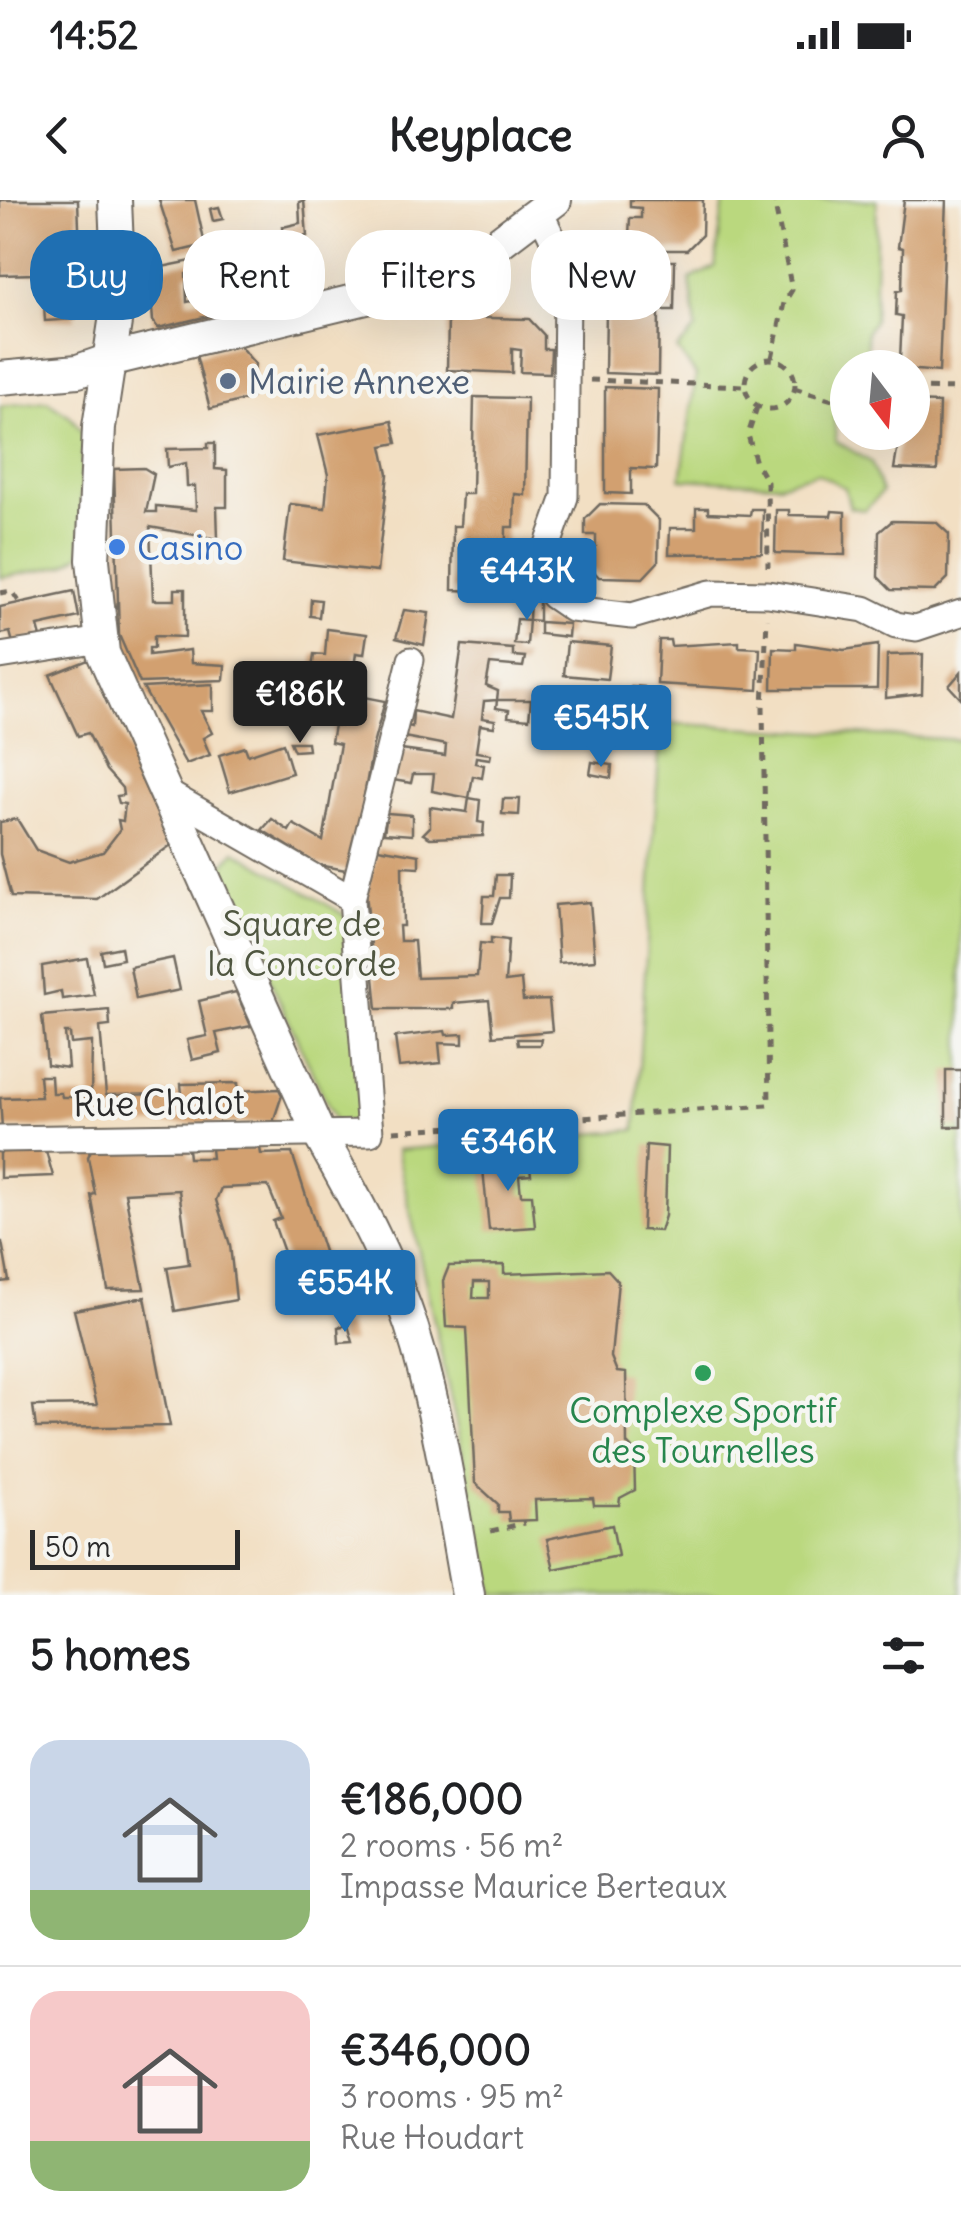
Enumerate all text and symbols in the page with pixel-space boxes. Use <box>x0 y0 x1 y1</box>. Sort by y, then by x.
text: 14:52 <box>50 12 138 59</box>
text: Keyplace <box>388 107 573 163</box>
icon: back <box>30 108 85 163</box>
icon: person <box>876 108 931 163</box>
chip: Buy <box>30 230 163 320</box>
chip: Rent <box>183 230 325 320</box>
chip: Filters <box>345 230 511 320</box>
chip: New <box>531 230 671 320</box>
north arrow <box>830 350 930 450</box>
map controls <box>830 350 930 450</box>
place label: Mairie Annexe <box>248 359 470 403</box>
marker: Mairie Annexe <box>217 370 239 392</box>
place label: Casino <box>137 525 243 569</box>
marker: Casino <box>106 536 128 558</box>
pin: €443K <box>457 538 597 623</box>
text: €443K <box>479 550 575 591</box>
pin: €186K <box>230 661 370 746</box>
text: €186K <box>255 673 345 714</box>
pin: €545K <box>531 685 671 770</box>
text: €545K <box>553 697 649 738</box>
park label: Square de la Concorde <box>207 901 397 985</box>
street label: Rue Chalot <box>73 1079 245 1125</box>
pin: €346K <box>438 1109 578 1194</box>
text: €346K <box>460 1121 556 1162</box>
pin: €554K <box>275 1250 415 1335</box>
text: €554K <box>297 1262 393 1303</box>
marker: Complexe Sportif des Tournelles <box>692 1362 714 1384</box>
place label: Complexe Sportif des Tournelles <box>569 1388 837 1472</box>
scale bar <box>30 1525 240 1570</box>
text: 50 m <box>45 1529 111 1565</box>
icon: filters <box>876 1628 931 1683</box>
text: 5 homes <box>30 1629 191 1681</box>
text: €186,000 <box>340 1773 523 1825</box>
icon: home <box>110 1780 230 1900</box>
text: 2 rooms · 56 m² <box>340 1825 563 1866</box>
text: Impasse Maurice Berteaux <box>340 1866 727 1907</box>
text: €346,000 <box>340 2024 531 2076</box>
icon: home <box>110 2031 230 2151</box>
text: 3 rooms · 95 m² <box>340 2076 564 2117</box>
text: Rue Houdart <box>340 2117 524 2158</box>

